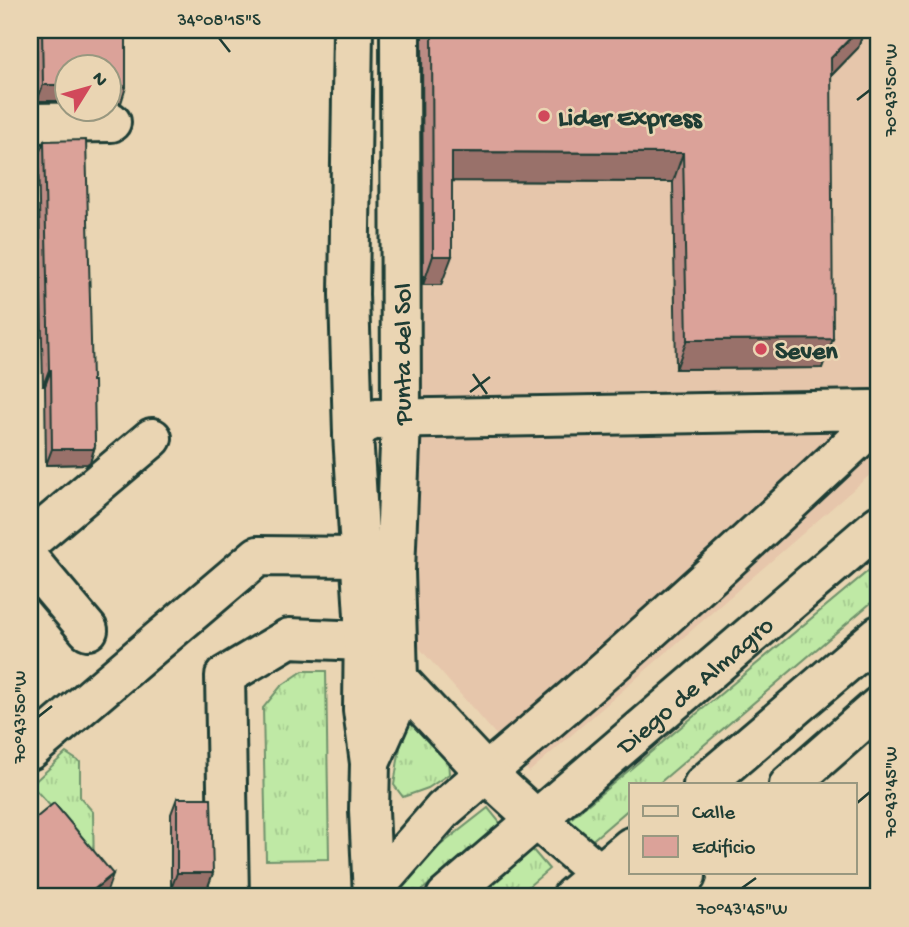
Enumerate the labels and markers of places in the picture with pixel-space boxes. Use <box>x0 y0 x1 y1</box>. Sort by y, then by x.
place label: Lider Express <box>558 105 703 136</box>
marker: Lider Express <box>536 108 552 124</box>
place label: Seven <box>775 338 838 369</box>
marker: Seven <box>753 341 769 357</box>

